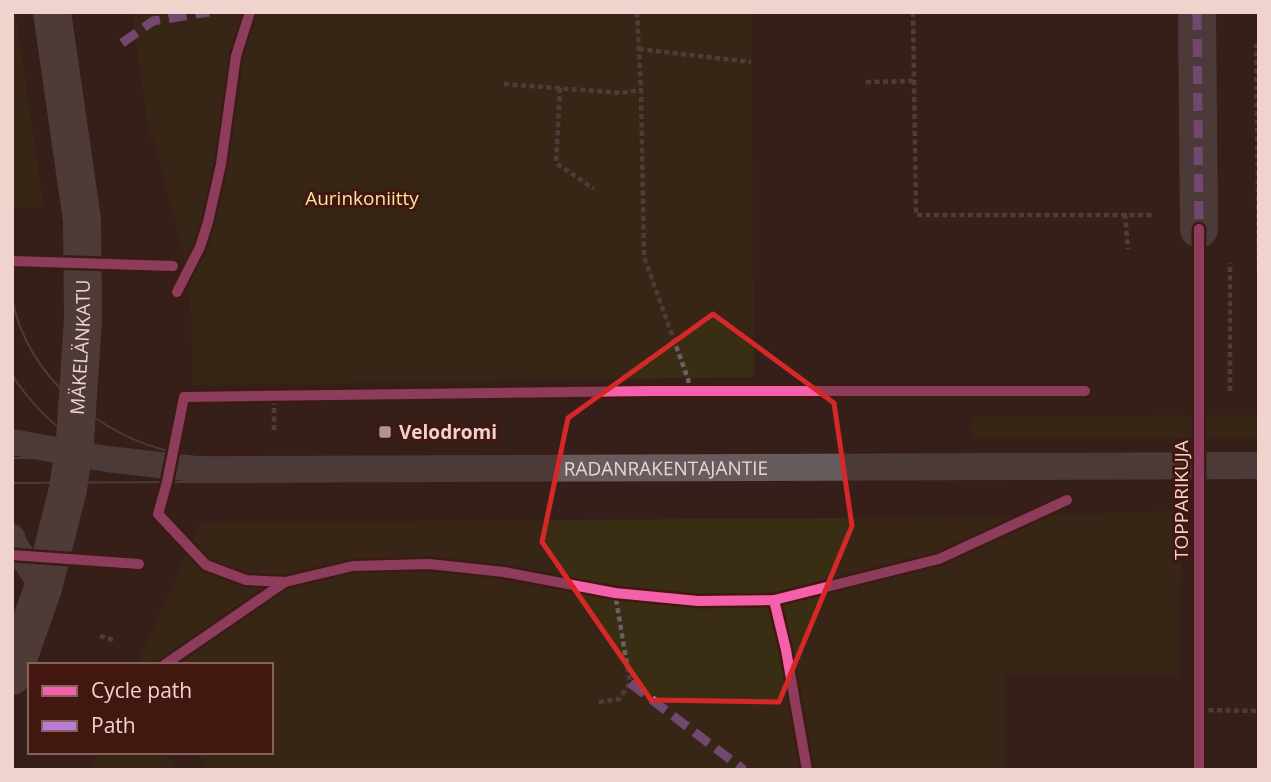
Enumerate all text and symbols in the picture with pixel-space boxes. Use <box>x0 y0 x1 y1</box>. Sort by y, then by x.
park label: Aurinkoniitty <box>305 185 419 211</box>
street label: MÄKELÄNKATU <box>64 279 96 416</box>
place label: Velodromi <box>399 419 497 445</box>
marker: Velodromi <box>377 424 393 440</box>
street label: TOPPARIKUJA <box>1168 440 1194 560</box>
street label: RADANRAKENTAJANTIE <box>564 455 768 482</box>
legend <box>28 663 273 754</box>
text: Cycle path <box>91 676 192 704</box>
text: Path <box>91 711 136 739</box>

